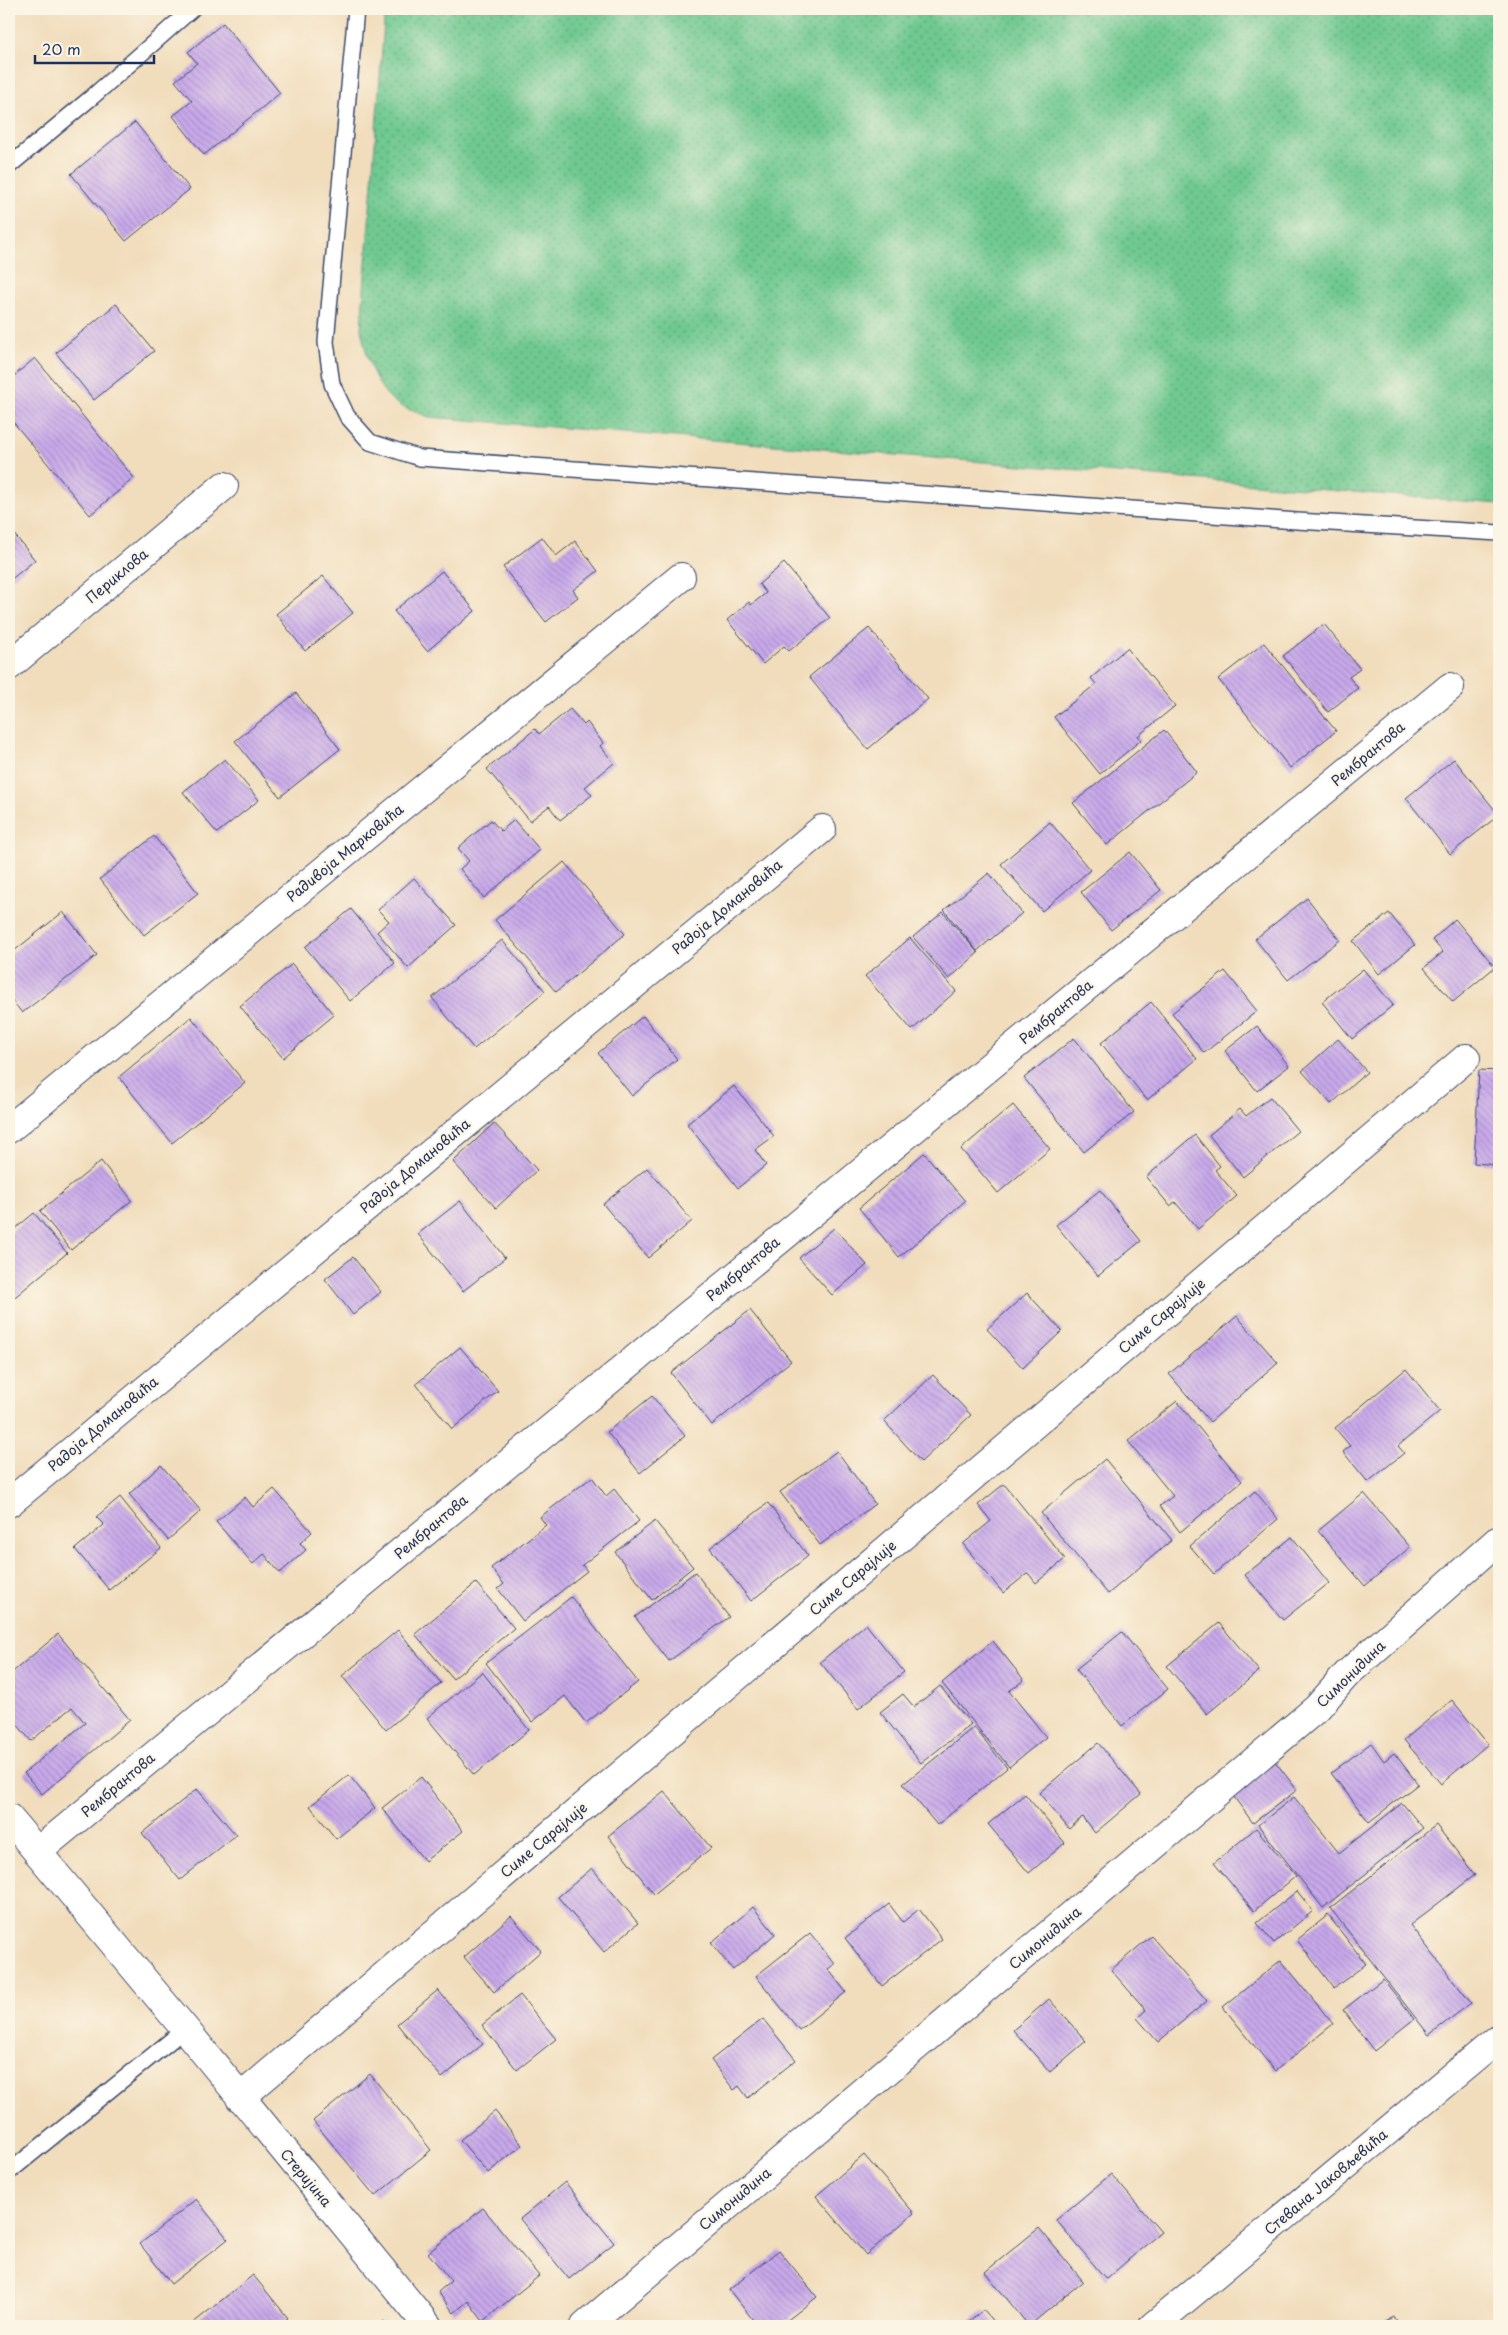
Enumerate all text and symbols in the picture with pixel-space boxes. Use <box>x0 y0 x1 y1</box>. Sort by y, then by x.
scale bar <box>35 32 154 64</box>
text: 20 m <box>42 37 81 60</box>
street label: Периклова <box>81 543 153 608</box>
street label: Рембрантова <box>1326 716 1409 791</box>
street label: Радивоја Марковића <box>282 799 408 907</box>
street label: Радоја Домановића <box>667 854 787 959</box>
street label: Рембрантова <box>1014 974 1097 1049</box>
street label: Радоја Домановића <box>355 1113 475 1218</box>
street label: Рембрантова <box>701 1231 784 1306</box>
street label: Симе Сарајлије <box>1114 1273 1210 1358</box>
street label: Радоја Домановића <box>43 1371 163 1476</box>
street label: Рембрантова <box>389 1489 472 1564</box>
street label: Симе Сарајлије <box>805 1535 901 1620</box>
street label: Симонидина <box>1311 1635 1390 1712</box>
street label: Рембрантова <box>76 1747 159 1822</box>
street label: Симе Сарајлије <box>496 1797 592 1882</box>
street label: Симонидина <box>1004 1901 1086 1974</box>
street label: Стевана Јаковљевића <box>1260 2124 1392 2239</box>
street label: Стеријина <box>276 2144 337 2211</box>
street label: Симонидина <box>694 2162 776 2235</box>

